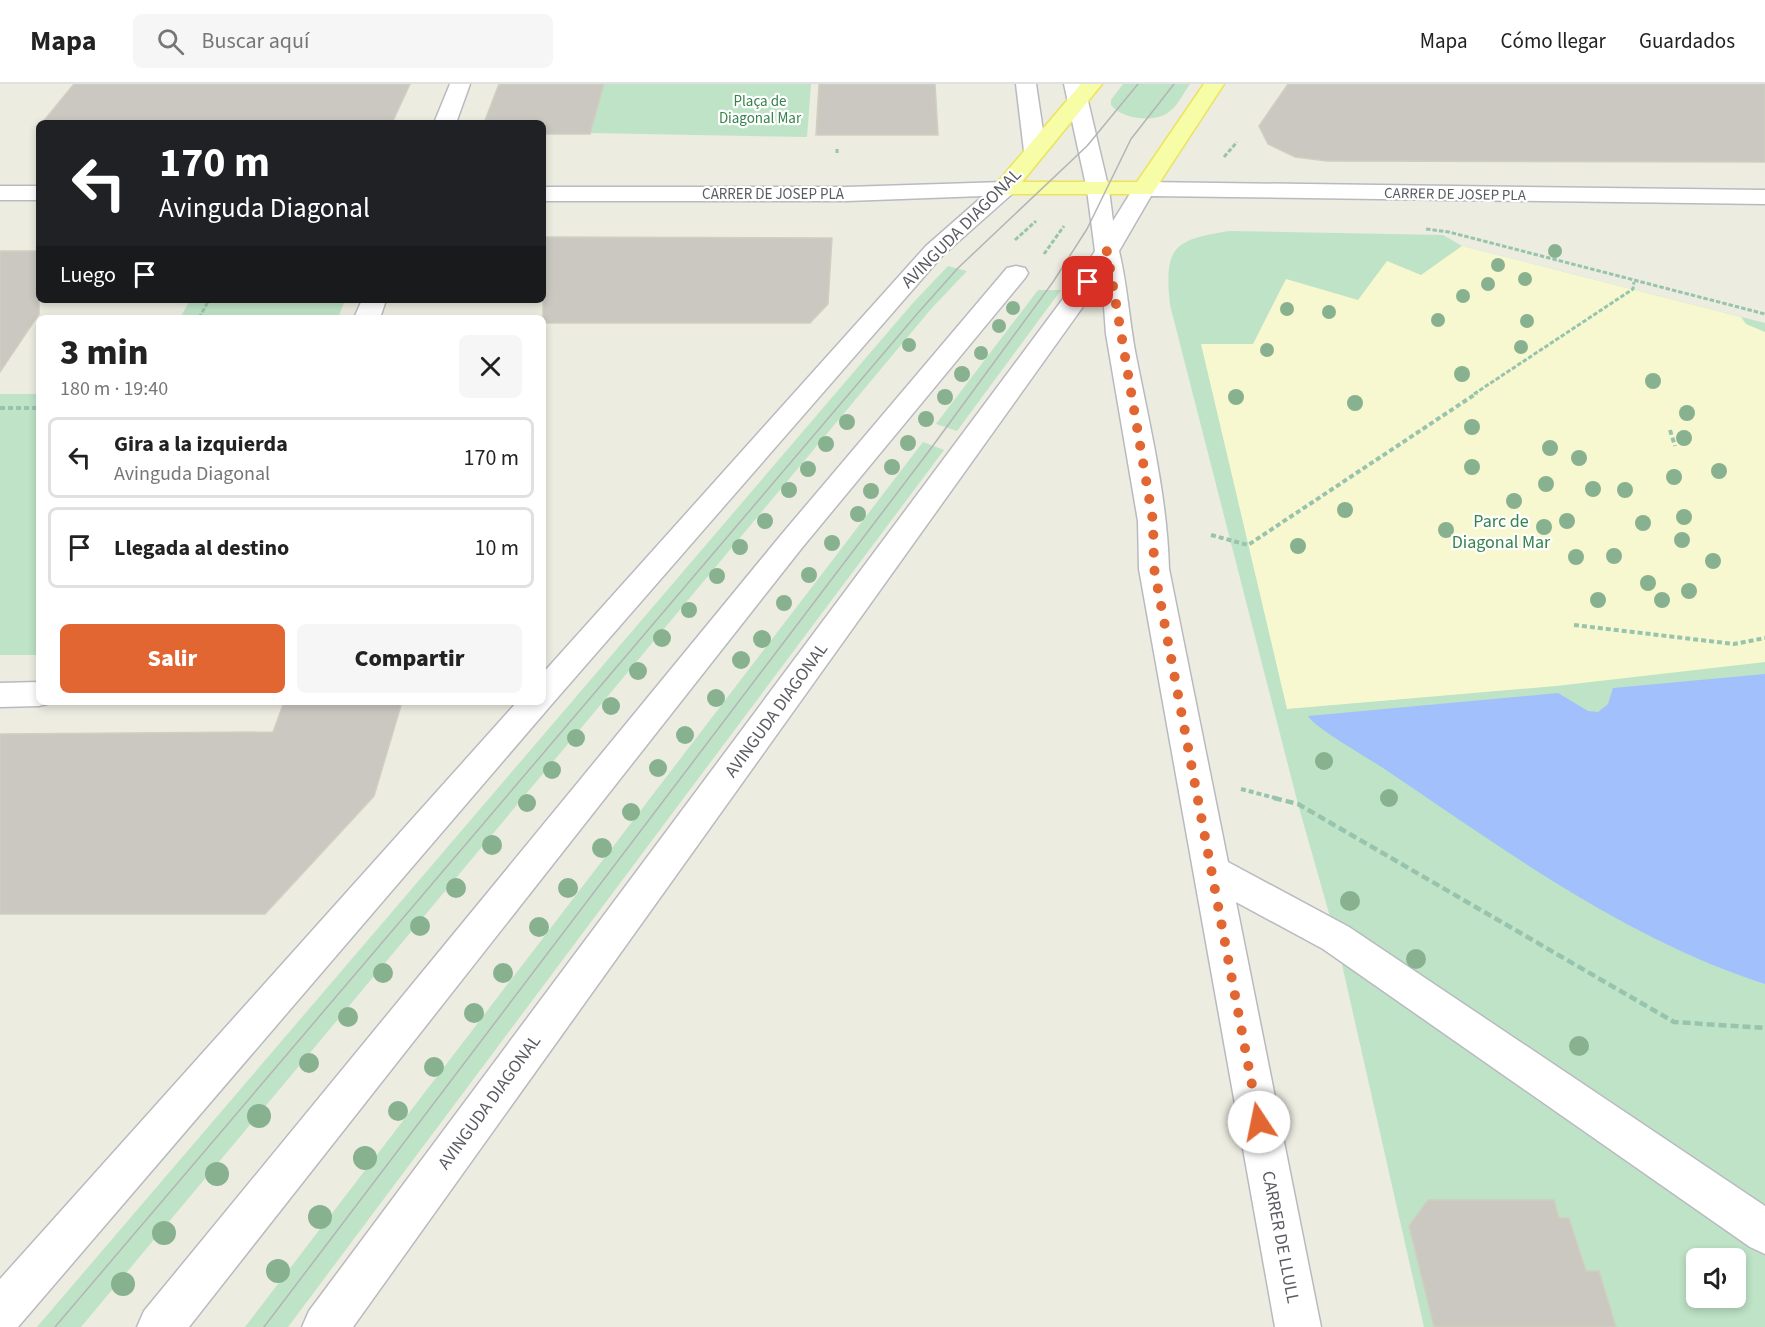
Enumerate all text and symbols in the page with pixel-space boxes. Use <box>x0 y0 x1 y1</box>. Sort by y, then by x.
search box <box>133 14 553 68</box>
text: Mapa <box>30 21 97 61</box>
icon: search <box>154 25 187 58</box>
text: Buscar aquí <box>202 25 309 57</box>
text: Mapa <box>1420 26 1468 56</box>
text: Cómo llegar <box>1501 26 1606 56</box>
text: Guardados <box>1639 26 1735 56</box>
park label: Plaça de Diagonal Mar <box>719 91 802 129</box>
text: 170 m <box>159 133 270 193</box>
icon: left <box>60 144 138 222</box>
street label: AVINGUDA DIAGONAL <box>896 162 1027 294</box>
street label: CARRER DE JOSEP PLA <box>1384 183 1527 206</box>
street label: CARRER DE JOSEP PLA <box>702 184 845 205</box>
text: Avinguda Diagonal <box>159 189 370 228</box>
pin <box>1062 256 1113 307</box>
icon: arrive <box>128 258 161 291</box>
text: Luego <box>60 259 116 291</box>
icon: arrive <box>1071 265 1104 298</box>
text: 3 min <box>60 327 148 378</box>
button: close <box>459 335 522 398</box>
text: 180 m · 19:40 <box>60 375 168 403</box>
text: Gira a la izquierda <box>114 428 288 460</box>
icon: left <box>63 441 96 474</box>
text: 170 m <box>464 442 519 474</box>
text: Avinguda Diagonal <box>114 460 270 488</box>
park label: Parc de Diagonal Mar <box>1452 509 1551 555</box>
icon: arrive <box>63 531 96 564</box>
text: Llegada al destino <box>114 532 289 564</box>
text: 10 m <box>474 532 519 564</box>
button: Salir <box>60 624 285 693</box>
button: Compartir <box>297 624 522 693</box>
street label: AVINGUDA DIAGONAL <box>719 638 834 783</box>
street label: AVINGUDA DIAGONAL <box>432 1030 547 1175</box>
position arrow <box>1227 1090 1291 1154</box>
street label: CARRER DE LLULL <box>1255 1169 1306 1306</box>
map controls <box>1686 1248 1746 1308</box>
button: sound <box>1686 1248 1746 1308</box>

